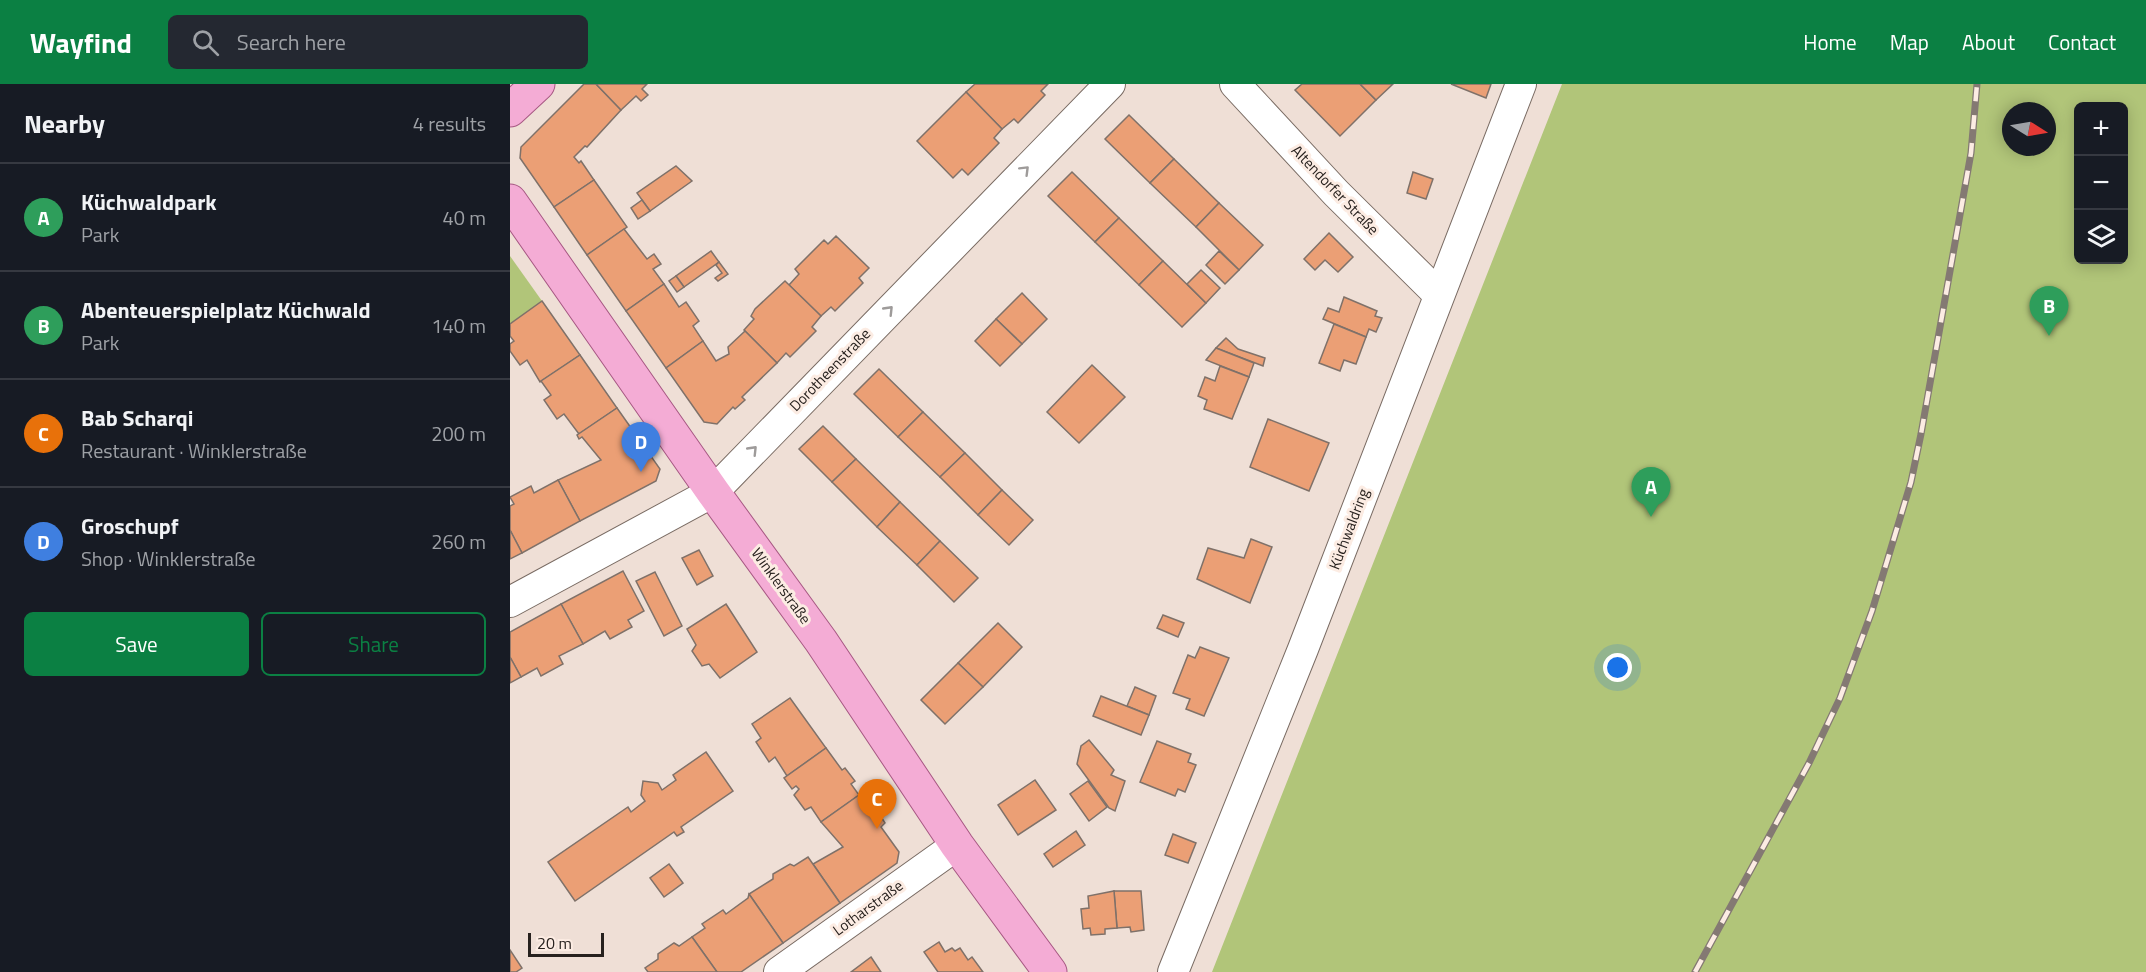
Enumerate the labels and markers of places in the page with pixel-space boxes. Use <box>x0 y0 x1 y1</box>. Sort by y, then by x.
pin: B <box>2030 286 2068 336</box>
pin: D <box>622 422 660 472</box>
pin: A <box>1632 468 1670 517</box>
pin: C <box>858 780 896 829</box>

